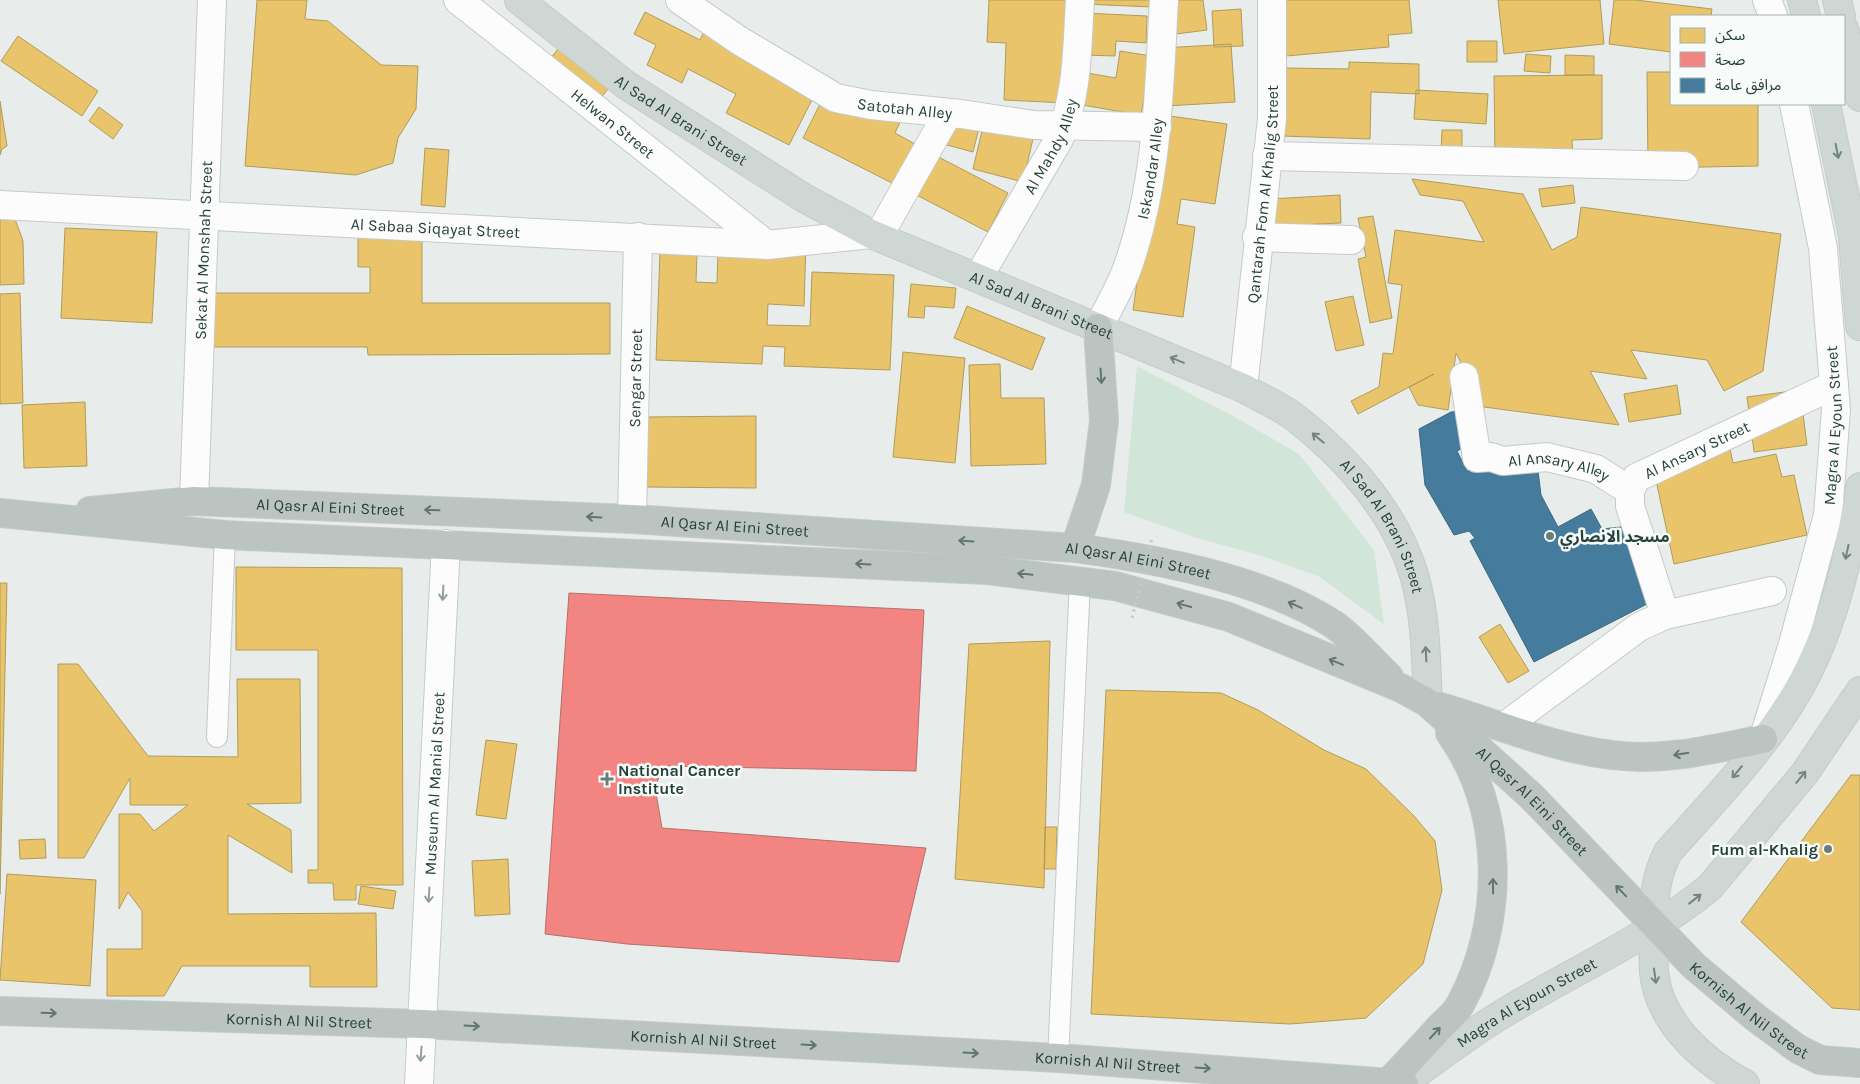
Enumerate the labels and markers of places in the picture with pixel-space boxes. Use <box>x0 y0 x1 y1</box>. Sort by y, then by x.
place label: مسجد الانصاري <box>1560 527 1670 549</box>
marker: مسجد الانصاري <box>1544 530 1556 542</box>
place label: National Cancer Institute <box>618 761 741 798</box>
marker: National Cancer Institute <box>600 772 614 786</box>
place label: Fum al-Khalig <box>1711 840 1818 859</box>
marker: Fum al-Khalig <box>1822 843 1834 855</box>

